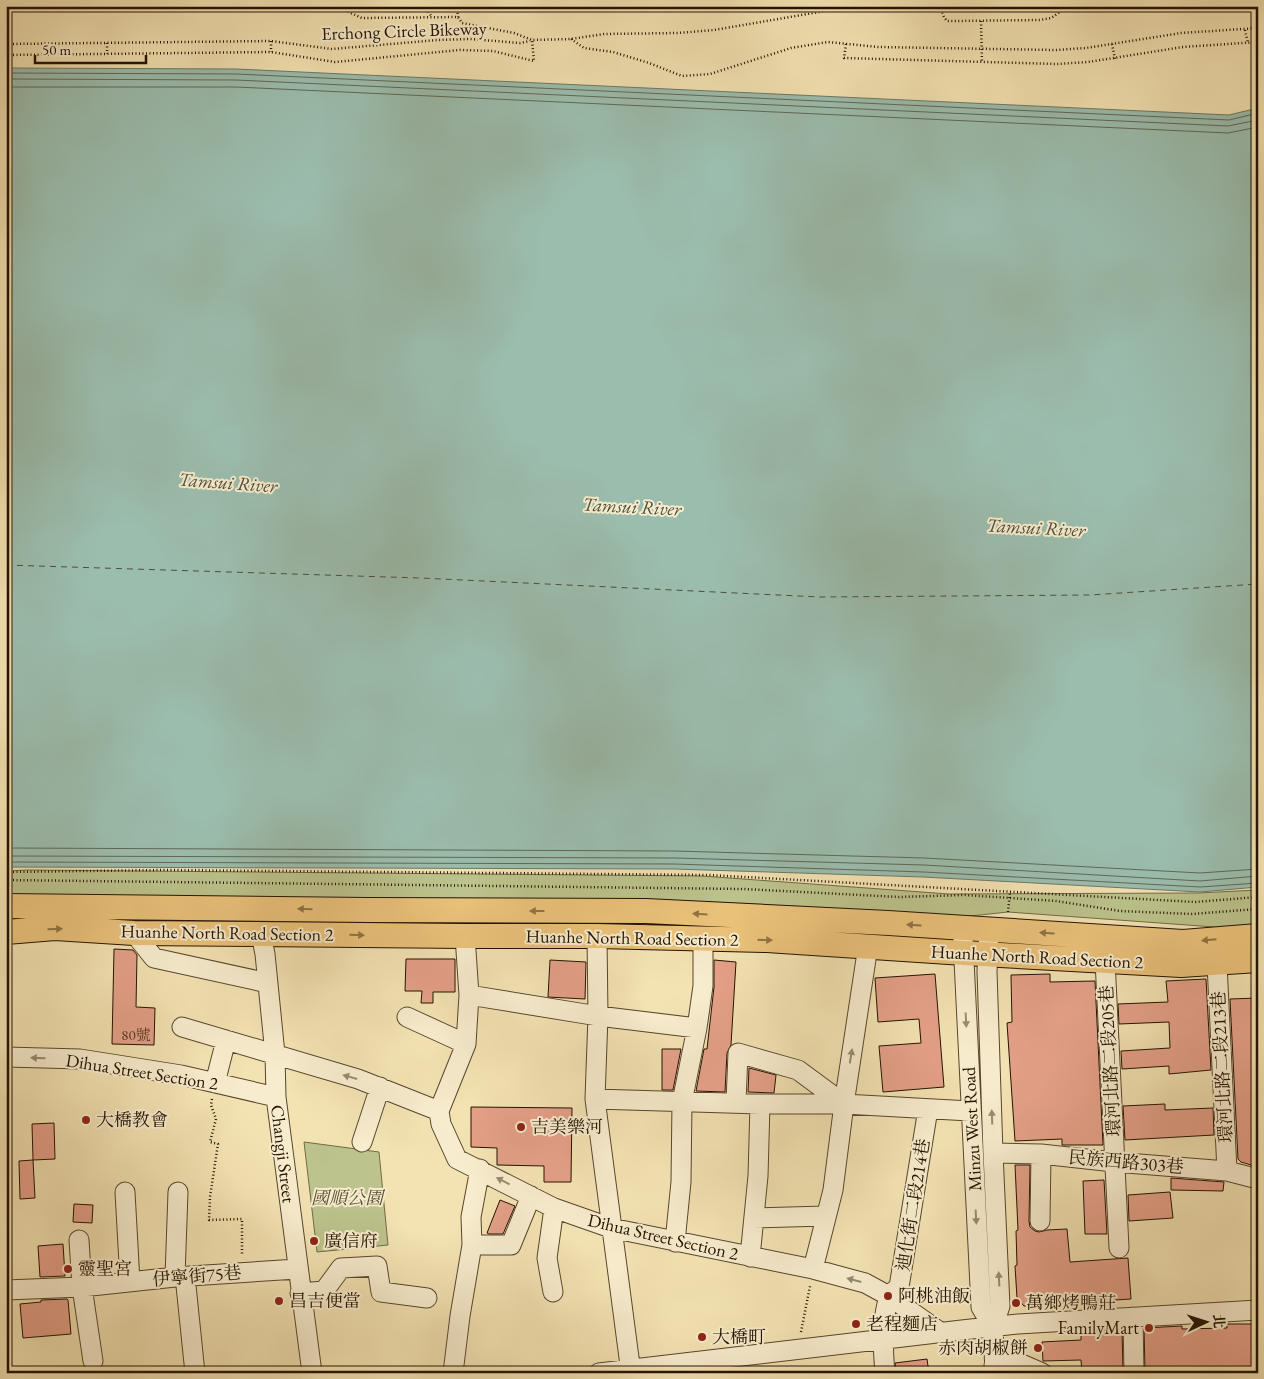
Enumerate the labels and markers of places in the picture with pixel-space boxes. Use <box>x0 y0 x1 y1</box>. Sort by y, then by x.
place label: 大橋教會 <box>96 1108 168 1131</box>
marker: 大橋教會 <box>80 1114 92 1126</box>
place label: 吉美樂河 <box>531 1115 603 1138</box>
marker: 吉美樂河 <box>515 1121 527 1133</box>
place label: 廣信府 <box>324 1229 378 1252</box>
marker: 廣信府 <box>308 1235 320 1247</box>
place label: 靈聖宮 <box>78 1257 132 1280</box>
marker: 靈聖宮 <box>62 1263 74 1275</box>
place label: 阿桃油飯 <box>898 1284 970 1307</box>
place label: 昌吉便當 <box>289 1289 361 1312</box>
marker: 阿桃油飯 <box>882 1290 894 1302</box>
place label: 萬鄉烤鴨莊 <box>1026 1291 1116 1314</box>
marker: 昌吉便當 <box>273 1295 285 1307</box>
marker: 萬鄉烤鴨莊 <box>1010 1297 1022 1309</box>
place label: 老程麵店 <box>866 1312 938 1335</box>
place label: FamilyMart <box>1058 1316 1139 1339</box>
marker: 老程麵店 <box>850 1318 862 1330</box>
marker: FamilyMart <box>1143 1322 1155 1334</box>
place label: 大橋町 <box>712 1325 766 1348</box>
marker: 大橋町 <box>696 1331 708 1343</box>
place label: 赤肉胡椒餅 <box>938 1336 1028 1359</box>
marker: 赤肉胡椒餅 <box>1032 1342 1044 1354</box>

